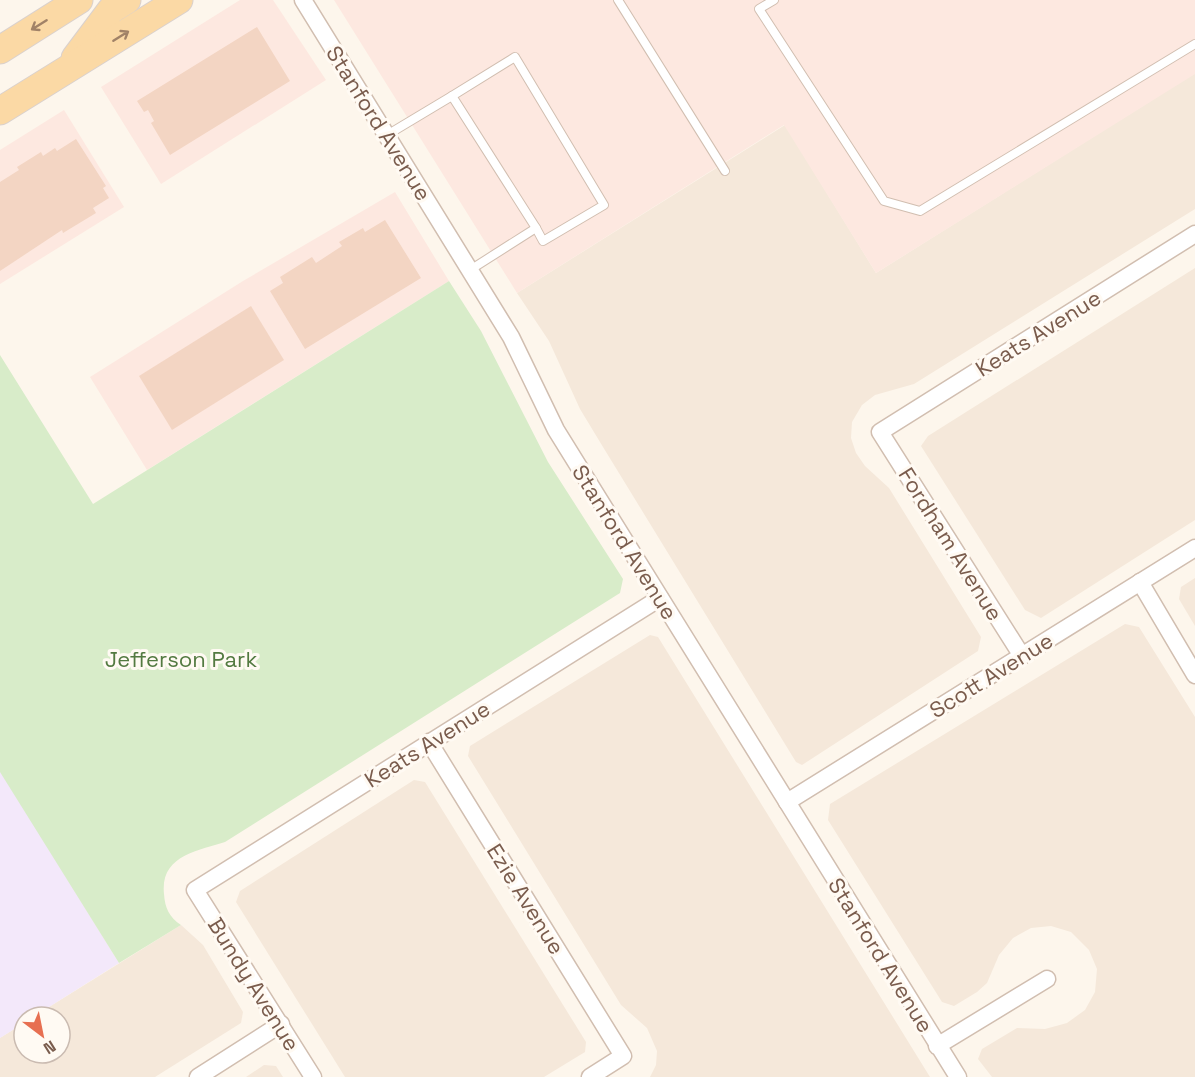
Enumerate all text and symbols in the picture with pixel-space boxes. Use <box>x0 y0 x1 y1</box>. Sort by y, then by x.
one-way arrow <box>32 19 48 31</box>
one-way arrow <box>112 30 129 42</box>
street label: Stanford Avenue <box>320 40 438 206</box>
street label: Keats Avenue <box>970 283 1106 383</box>
street label: Stanford Avenue <box>566 459 684 625</box>
street label: Fordham Avenue <box>893 462 1009 626</box>
street label: Scott Avenue <box>924 626 1058 724</box>
park label: Jefferson Park <box>105 645 257 673</box>
street label: Keats Avenue <box>359 694 495 794</box>
street label: Ezie Avenue <box>481 838 571 960</box>
street label: Stanford Avenue <box>822 872 940 1038</box>
street label: Bundy Avenue <box>202 912 306 1056</box>
north arrow <box>12 1005 72 1065</box>
text: N <box>40 1036 60 1059</box>

